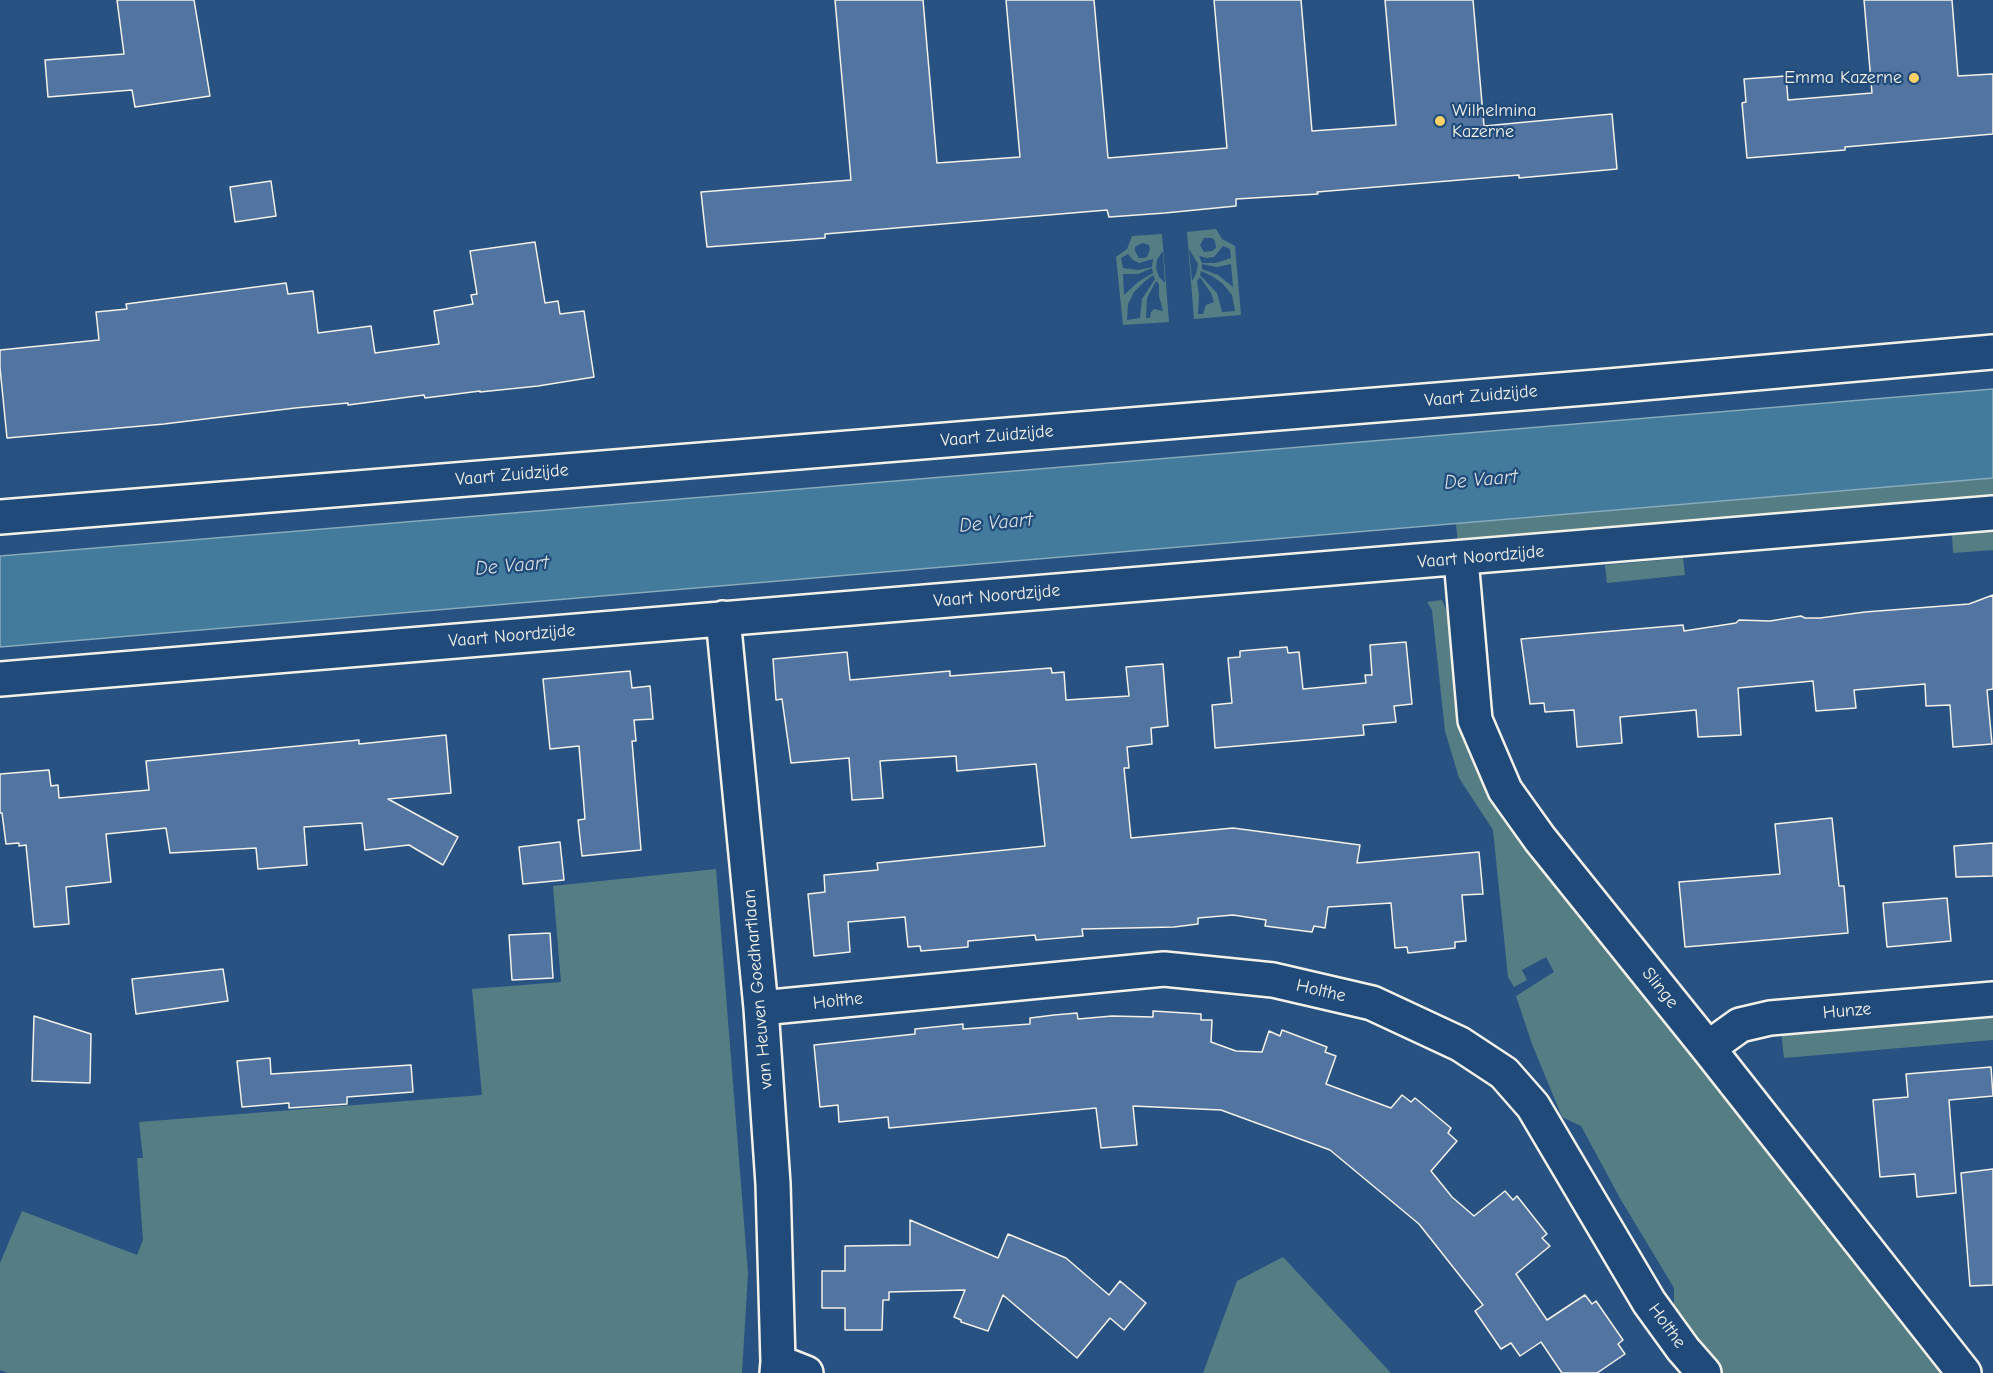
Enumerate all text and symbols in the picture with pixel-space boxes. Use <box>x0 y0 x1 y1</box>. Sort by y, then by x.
place label: Emma Kazerne <box>1784 67 1902 89</box>
marker: Emma Kazerne <box>1907 71 1921 85</box>
place label: Wilhelmina Kazerne <box>1452 100 1536 142</box>
marker: Wilhelmina Kazerne <box>1433 114 1447 128</box>
street label: Vaart Zuidzijde <box>1424 380 1538 412</box>
street label: Vaart Zuidzijde <box>940 420 1054 452</box>
street label: Vaart Zuidzijde <box>455 459 569 491</box>
water label: De Vaart <box>1443 465 1519 495</box>
water label: De Vaart <box>958 508 1034 538</box>
street label: Vaart Noordzijde <box>1417 541 1545 573</box>
water label: De Vaart <box>474 551 550 581</box>
street label: Vaart Noordzijde <box>933 580 1061 612</box>
street label: Vaart Noordzijde <box>448 620 576 652</box>
street label: van Heuven Goedhartlaan <box>739 888 777 1090</box>
street label: Slinge <box>1637 963 1683 1013</box>
street label: Holthe <box>1294 975 1348 1007</box>
street label: Holthe <box>812 988 864 1014</box>
street label: Hunze <box>1822 998 1872 1024</box>
street label: Holthe <box>1643 1299 1691 1353</box>

